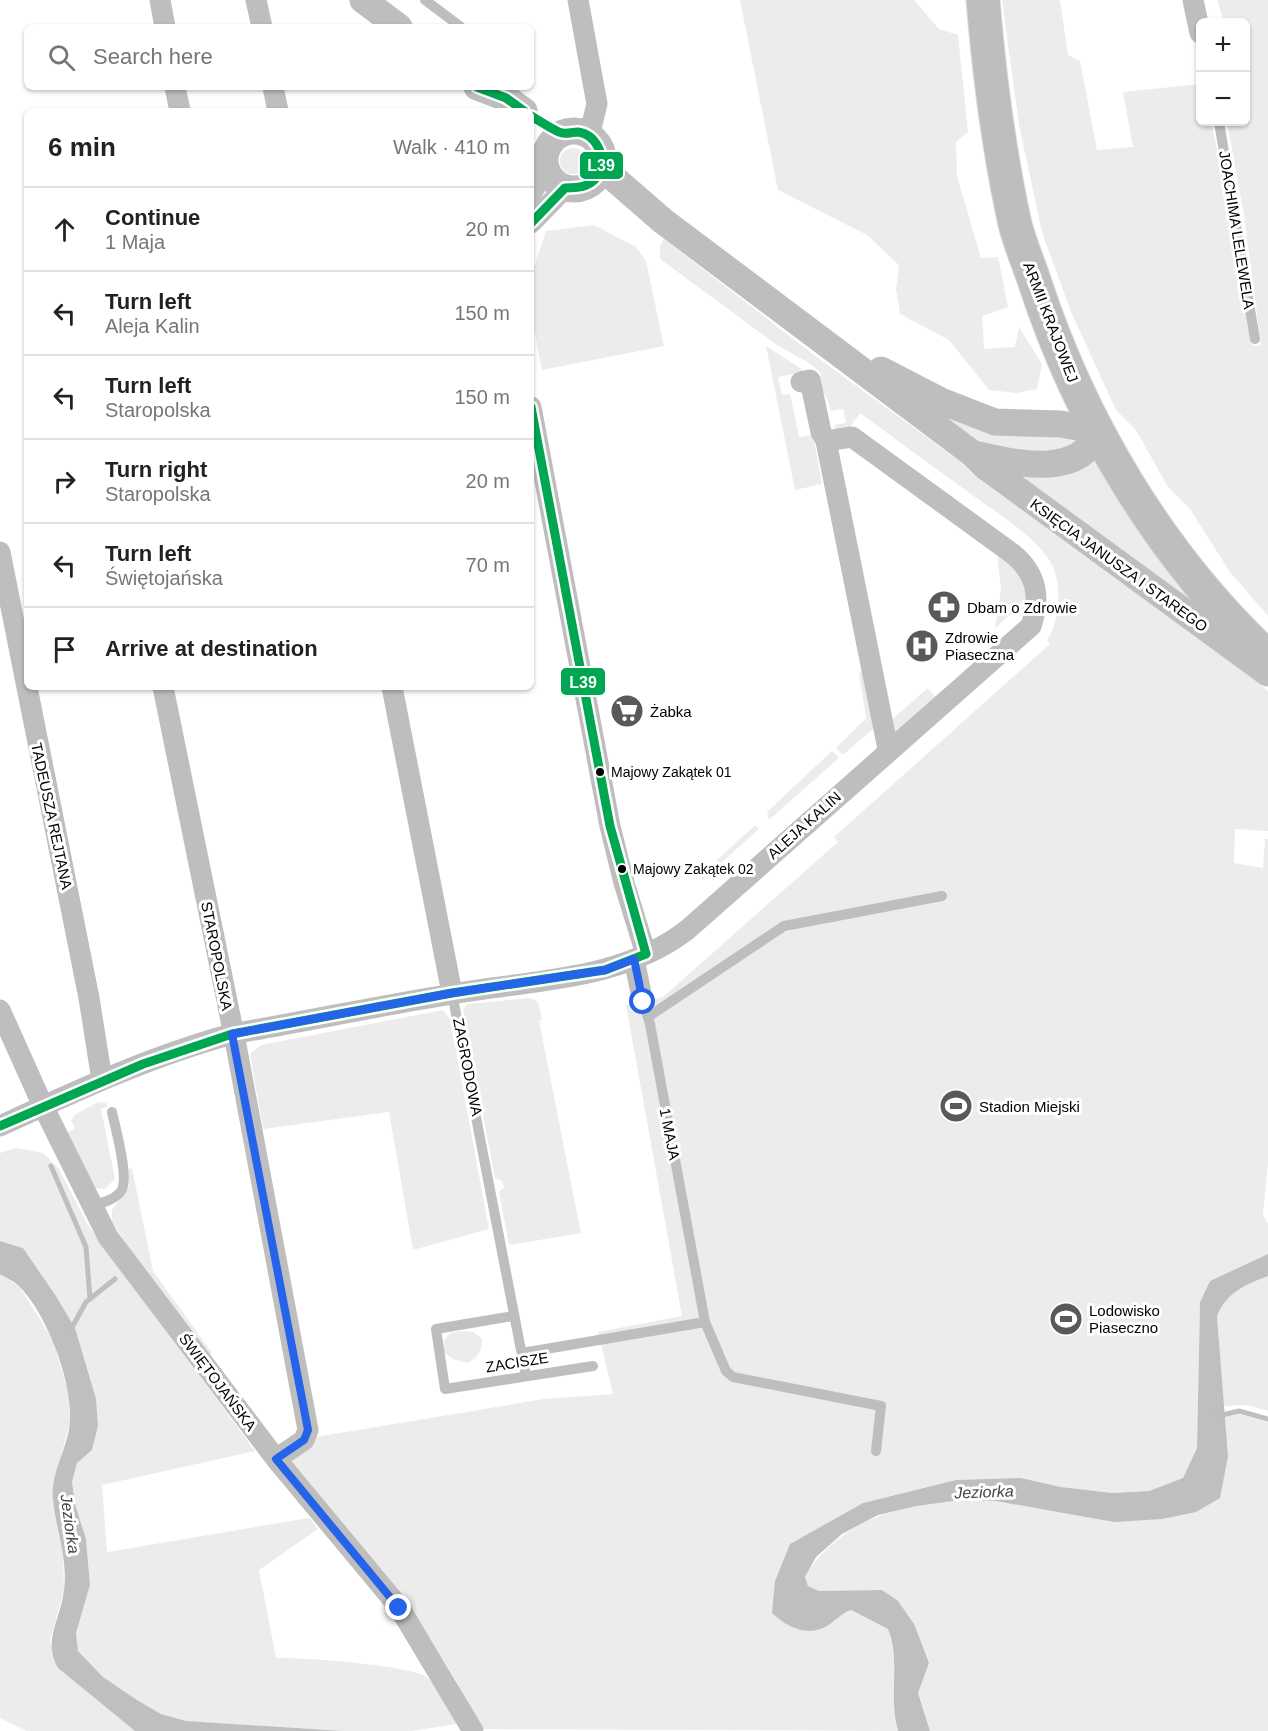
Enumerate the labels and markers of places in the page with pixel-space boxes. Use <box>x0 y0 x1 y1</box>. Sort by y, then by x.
pharmacy icon: Dbam o Zdrowie <box>926 589 962 625</box>
place label: Dbam o Zdrowie <box>967 599 1077 616</box>
hospital icon: Zdrowie Piaseczna <box>904 628 940 664</box>
place label: Zdrowie Piaseczna <box>945 629 1015 663</box>
supermarket icon: Żabka <box>609 693 645 729</box>
place label: Żabka <box>650 703 692 720</box>
place label: Majowy Zakątek 01 <box>611 764 732 780</box>
marker: Majowy Zakątek 01 <box>594 766 606 778</box>
place label: Majowy Zakątek 02 <box>633 861 754 877</box>
marker: Majowy Zakątek 02 <box>616 863 628 875</box>
sports icon: Stadion Miejski <box>938 1088 974 1124</box>
place label: Stadion Miejski <box>979 1098 1080 1115</box>
sports icon: Lodowisko Piaseczno <box>1048 1301 1084 1337</box>
place label: Lodowisko Piaseczno <box>1089 1302 1160 1336</box>

